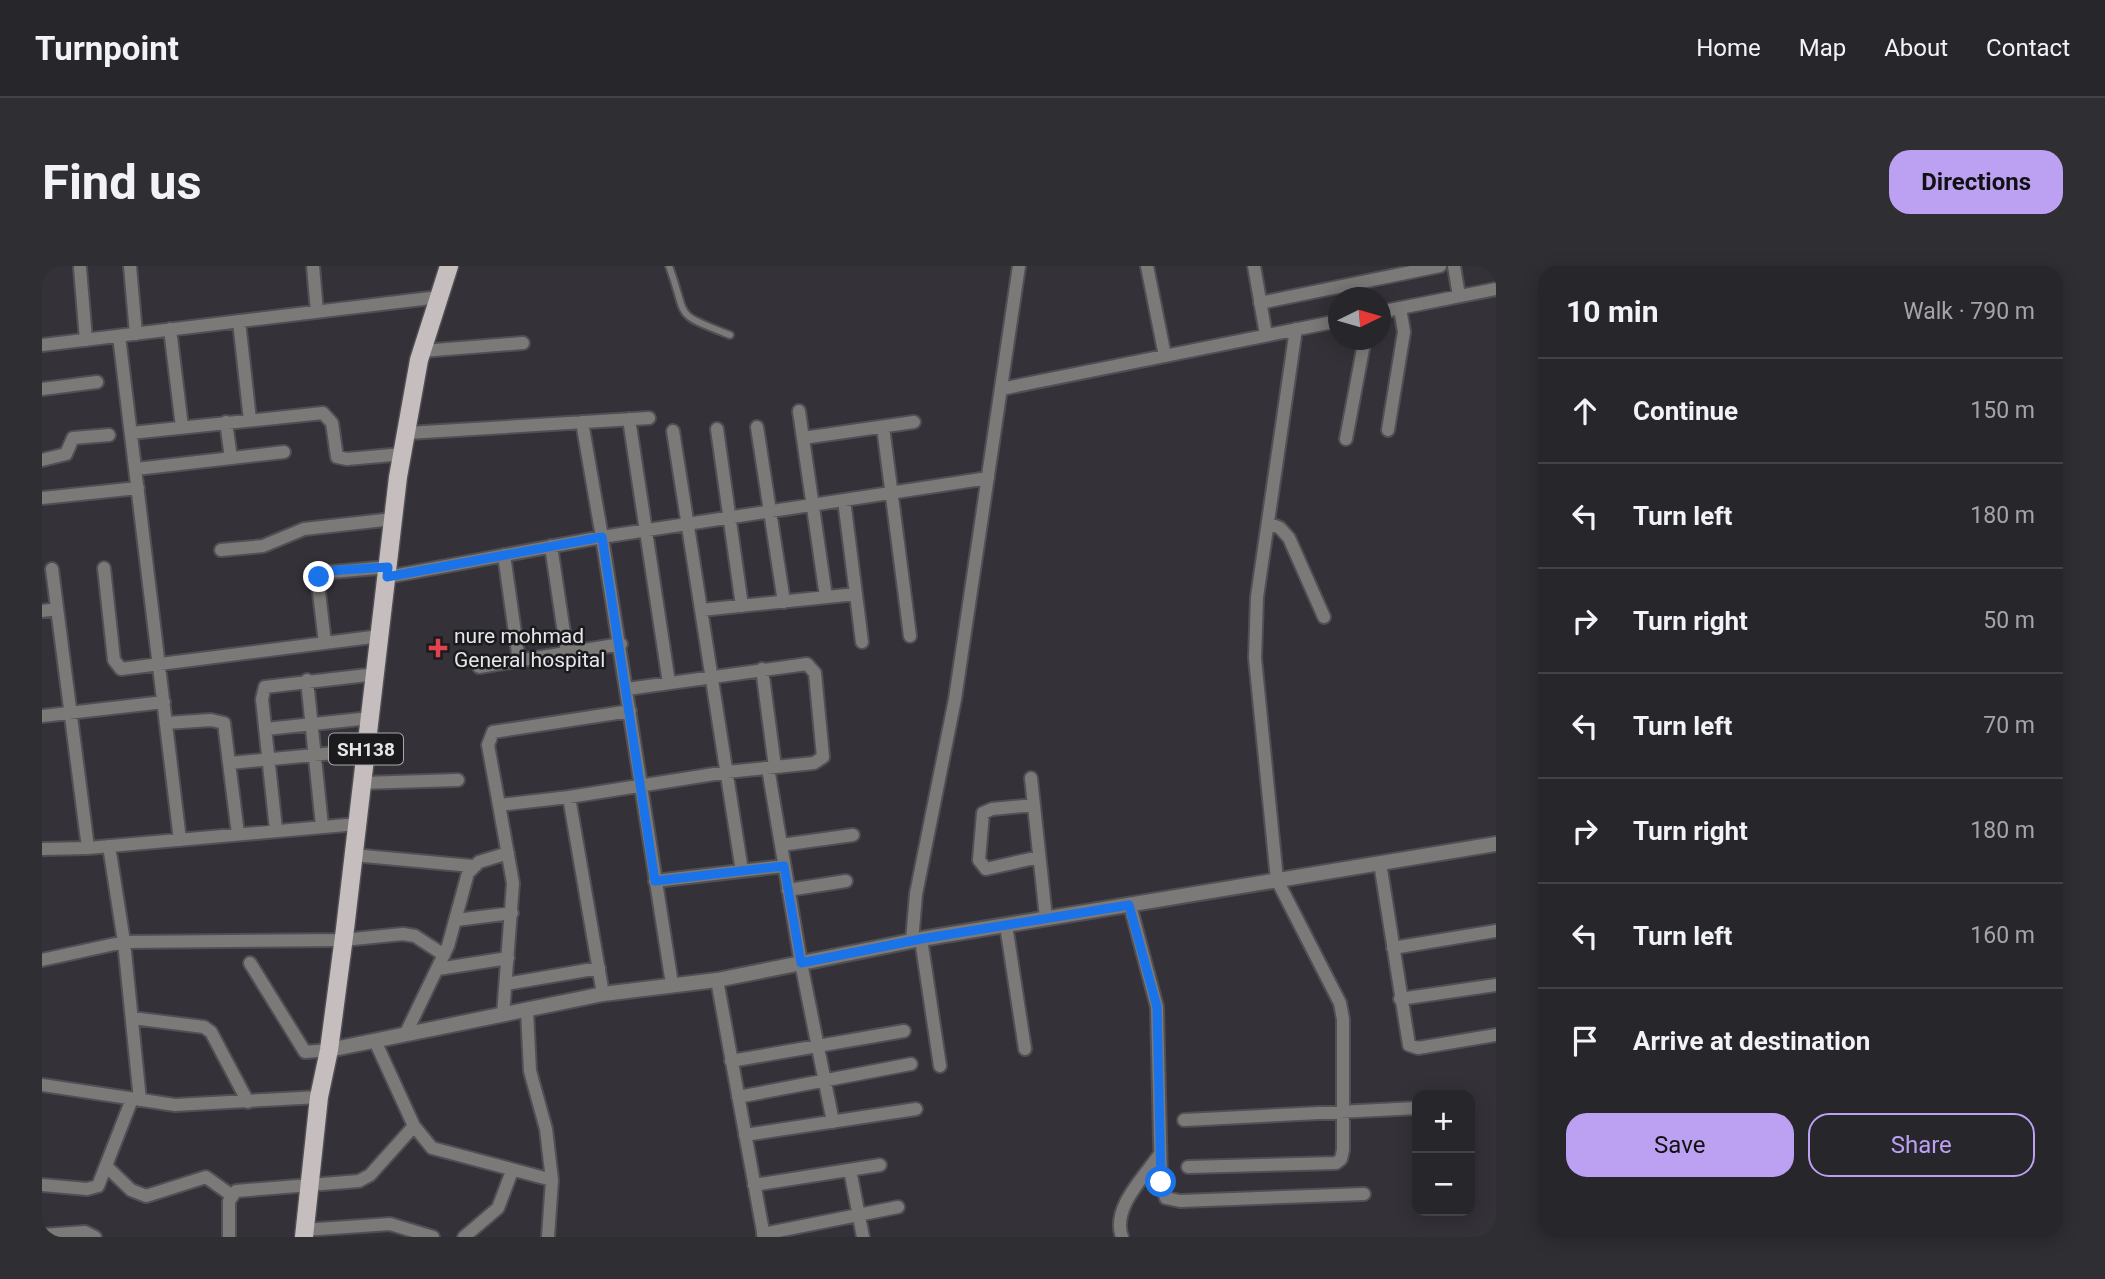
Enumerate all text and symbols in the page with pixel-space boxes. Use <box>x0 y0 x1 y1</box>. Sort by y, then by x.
text: Turnpoint <box>35 29 179 68</box>
text: Home <box>1696 34 1761 62</box>
text: Map <box>1799 34 1846 62</box>
text: About <box>1884 34 1948 62</box>
text: Contact <box>1986 34 2070 62</box>
button: Directions <box>1889 150 2063 214</box>
text: Find us <box>42 154 202 211</box>
north arrow <box>1328 287 1391 350</box>
text: 10 min <box>1566 294 1659 329</box>
text: Walk · 790 m <box>1903 298 2035 325</box>
icon: ahead <box>1566 392 1604 430</box>
text: Continue <box>1633 396 1738 426</box>
text: 150 m <box>1970 397 2035 424</box>
icon: left <box>1566 497 1604 535</box>
text: Turn left <box>1633 501 1732 531</box>
text: 180 m <box>1970 502 2035 529</box>
route end <box>303 561 334 592</box>
icon: right <box>1566 602 1604 640</box>
text: Turn right <box>1633 606 1748 636</box>
text: 50 m <box>1983 607 2035 634</box>
place label: nure mohmad General hospital <box>454 624 605 672</box>
marker: nure mohmad General hospital <box>428 638 448 658</box>
icon: left <box>1566 707 1604 745</box>
text: Turn left <box>1633 711 1732 741</box>
text: 70 m <box>1983 712 2035 739</box>
road number: SH138 <box>329 734 403 764</box>
icon: right <box>1566 812 1604 850</box>
text: Turn right <box>1633 816 1748 846</box>
text: 180 m <box>1970 817 2035 844</box>
icon: left <box>1566 917 1604 955</box>
text: Turn left <box>1633 921 1732 951</box>
text: 160 m <box>1970 922 2035 949</box>
icon: arrive <box>1566 1022 1604 1060</box>
text: Arrive at destination <box>1633 1026 1870 1056</box>
map controls <box>1412 1090 1475 1216</box>
button: + <box>1412 1090 1475 1153</box>
button: Save <box>1566 1113 1794 1177</box>
button: Share <box>1808 1113 2035 1177</box>
button: − <box>1412 1153 1475 1216</box>
route start <box>1145 1166 1176 1197</box>

